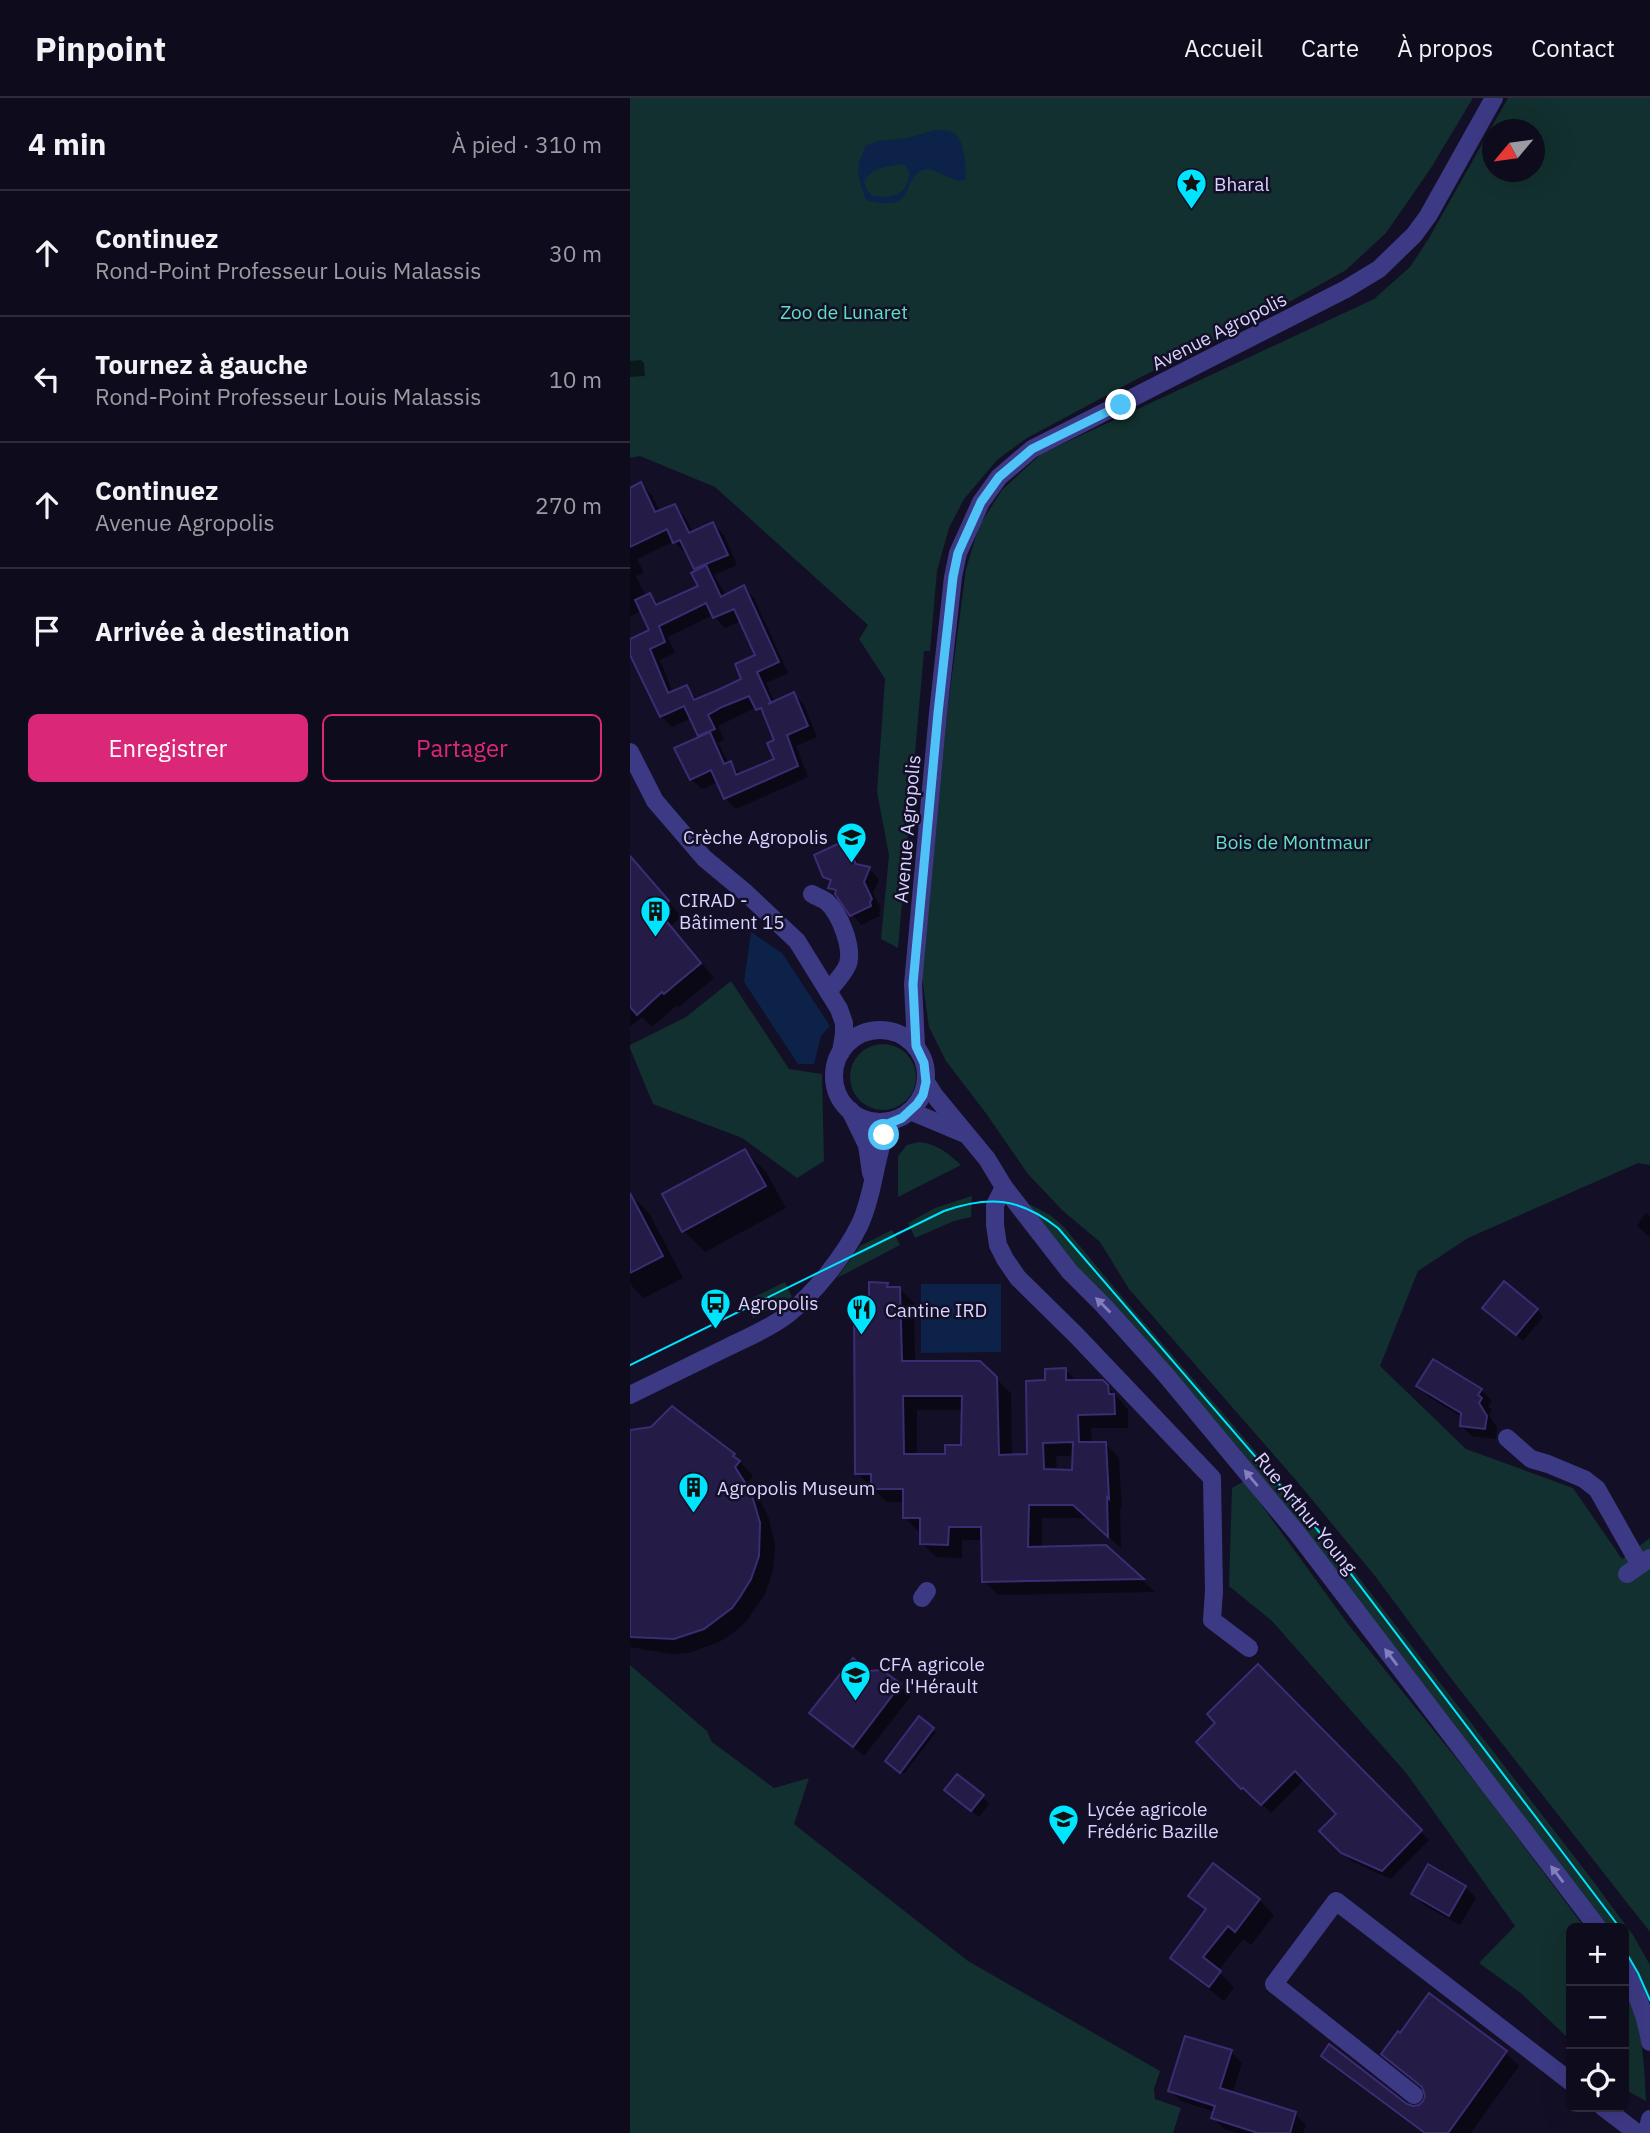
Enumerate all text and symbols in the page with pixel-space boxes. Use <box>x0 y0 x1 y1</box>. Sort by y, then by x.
text: Pinpoint <box>35 27 166 70</box>
text: Accueil <box>1184 32 1263 64</box>
text: Carte <box>1301 32 1359 64</box>
text: À propos <box>1397 32 1493 64</box>
text: Contact <box>1531 32 1615 64</box>
north arrow <box>1482 119 1545 182</box>
text: 4 min <box>28 124 106 163</box>
text: À pied · 310 m <box>452 129 602 159</box>
place icon: Bharal <box>1174 167 1208 211</box>
place label: Bharal <box>1214 172 1270 196</box>
text: Continuez <box>95 221 218 255</box>
icon: ahead <box>28 234 66 272</box>
text: 30 m <box>549 238 602 268</box>
text: Rond-Point Professeur Louis Malassis <box>95 255 481 285</box>
street label: Avenue Agropolis <box>1147 287 1291 375</box>
park label: Zoo de Lunaret <box>780 300 908 324</box>
text: Tournez à gauche <box>95 347 308 381</box>
icon: left <box>28 360 66 398</box>
text: 10 m <box>549 364 602 394</box>
text: Rond-Point Professeur Louis Malassis <box>95 381 481 411</box>
route end <box>1105 389 1136 420</box>
text: Continuez <box>95 473 218 507</box>
icon: ahead <box>28 486 66 524</box>
text: 270 m <box>535 490 602 520</box>
text: Avenue Agropolis <box>95 507 275 537</box>
icon: arrive <box>28 612 66 650</box>
text: Arrivée à destination <box>95 614 350 648</box>
button: Enregistrer <box>28 714 308 782</box>
button: Partager <box>322 714 602 782</box>
street label: Avenue Agropolis <box>889 754 925 904</box>
school or university icon: Crèche Agropolis <box>834 820 868 864</box>
place label: Crèche Agropolis <box>683 825 828 849</box>
park label: Bois de Montmaur <box>1215 830 1371 854</box>
place label: CIRAD - Bâtiment 15 <box>679 888 785 934</box>
building icon: CIRAD - Bâtiment 15 <box>639 894 673 938</box>
route start <box>868 1119 899 1150</box>
bus stop icon: Agropolis <box>698 1286 732 1330</box>
place label: Agropolis <box>738 1291 819 1315</box>
restaurant icon: Cantine IRD <box>845 1293 879 1337</box>
one-way arrow <box>1094 1297 1111 1314</box>
place label: Cantine IRD <box>885 1298 987 1322</box>
street label: Rue Arthur Young <box>1250 1447 1362 1579</box>
one-way arrow <box>1244 1469 1259 1486</box>
building icon: Agropolis Museum <box>677 1471 711 1515</box>
place label: Agropolis Museum <box>717 1476 875 1500</box>
one-way arrow <box>1384 1648 1399 1666</box>
place label: CFA agricole de l'Hérault <box>879 1652 985 1698</box>
school or university icon: CFA agricole de l'Hérault <box>839 1658 873 1702</box>
place label: Lycée agricole Frédéric Bazille <box>1087 1797 1219 1843</box>
school or university icon: Lycée agricole Frédéric Bazille <box>1047 1803 1081 1847</box>
one-way arrow <box>1550 1865 1565 1883</box>
map controls <box>1566 1923 1629 2112</box>
button: + <box>1566 1923 1629 1986</box>
button: − <box>1566 1986 1629 2049</box>
button: locate <box>1566 2049 1629 2112</box>

